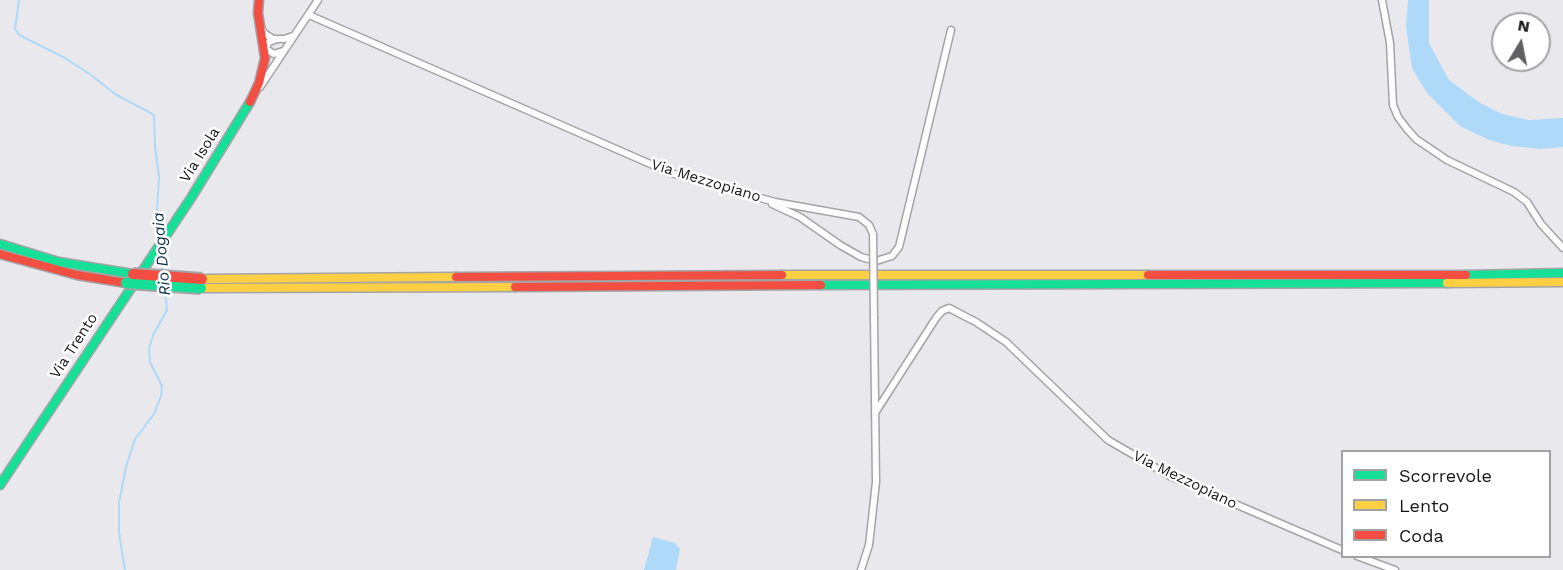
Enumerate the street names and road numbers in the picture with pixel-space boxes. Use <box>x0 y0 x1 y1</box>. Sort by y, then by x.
street label: Via Isola <box>176 124 224 186</box>
street label: Via Mezzopiano <box>649 156 763 206</box>
street label: Via Trento <box>46 310 102 382</box>
street label: Via Mezzopiano <box>1130 447 1240 513</box>

